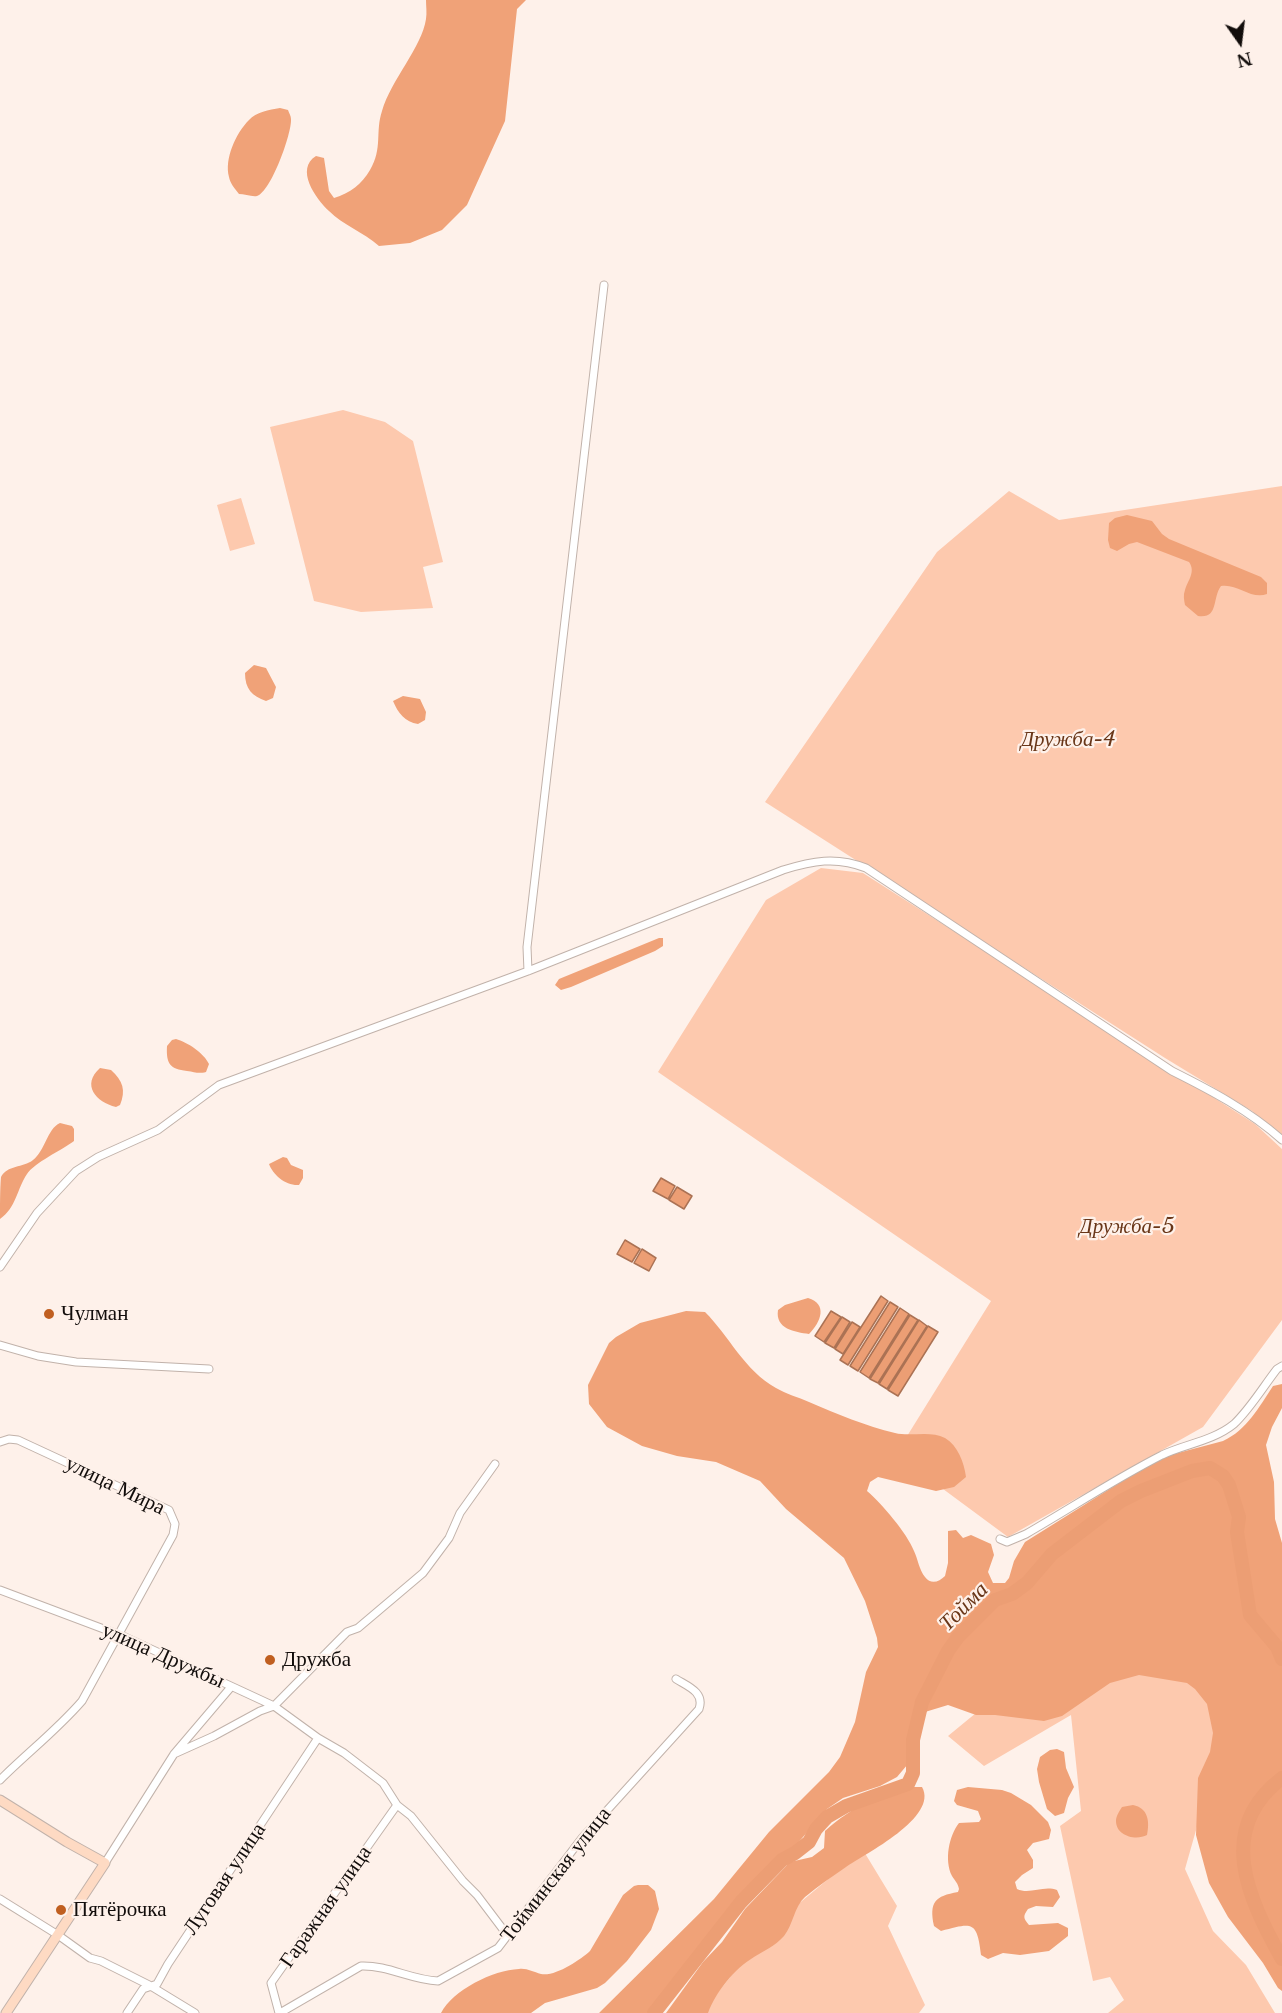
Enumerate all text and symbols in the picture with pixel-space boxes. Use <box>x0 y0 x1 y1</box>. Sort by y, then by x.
north arrow <box>1210 12 1270 72</box>
text: N <box>1235 48 1254 71</box>
park label: Дружба-4 <box>1021 727 1115 753</box>
park label: Дружба-5 <box>1079 1214 1175 1240</box>
place label: Чулман <box>61 1301 128 1327</box>
marker: Чулман <box>42 1307 56 1321</box>
street label: улица Мира <box>61 1451 169 1521</box>
water label: Тойма <box>934 1577 994 1637</box>
street label: улица Дружбы <box>98 1618 228 1694</box>
place label: Дружба <box>282 1647 351 1673</box>
marker: Дружба <box>263 1653 277 1667</box>
street label: Тойминская улица <box>495 1802 617 1948</box>
street label: Луговая улица <box>178 1818 272 1940</box>
street label: Гаражная улица <box>275 1841 377 1973</box>
place label: Пятёрочка <box>73 1897 167 1923</box>
marker: Пятёрочка <box>54 1903 68 1917</box>

